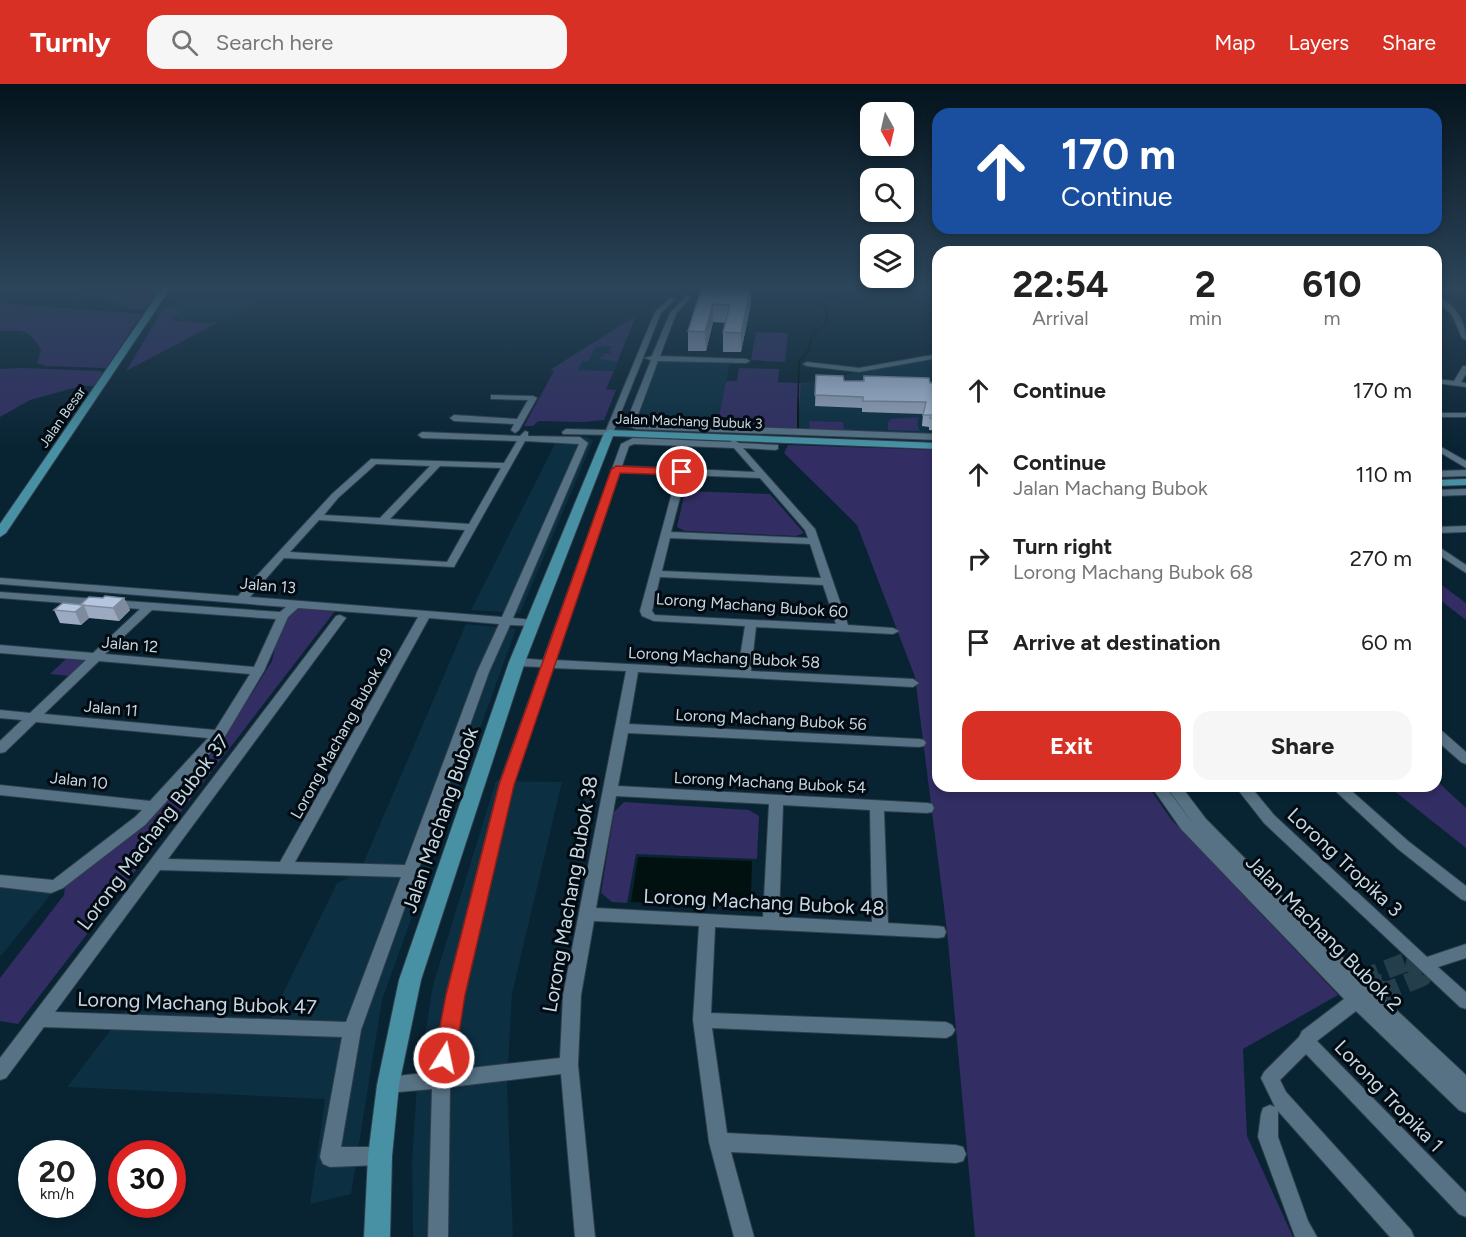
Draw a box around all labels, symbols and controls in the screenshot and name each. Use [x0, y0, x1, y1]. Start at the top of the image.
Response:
search box [147, 15, 567, 69]
text: Turnly [30, 25, 111, 59]
icon: search [168, 26, 201, 59]
text: Search here [216, 29, 333, 56]
text: Map [1215, 30, 1255, 55]
text: Layers [1288, 30, 1349, 55]
text: Share [1382, 30, 1436, 55]
north arrow [860, 102, 914, 156]
map controls [860, 102, 914, 288]
text: 170 m [1061, 129, 1176, 180]
icon: ahead [962, 132, 1040, 210]
button: search [860, 168, 914, 222]
text: Continue [1061, 180, 1173, 213]
button: layers [860, 234, 914, 288]
text: 22:54 [1012, 263, 1109, 306]
text: 2 [1195, 263, 1216, 306]
text: 610 [1302, 263, 1362, 306]
text: Arrival [1032, 306, 1089, 330]
text: min [1189, 306, 1222, 330]
text: m [1323, 306, 1340, 330]
icon: ahead [962, 374, 995, 407]
text: Continue [1013, 377, 1106, 404]
text: 170 m [1353, 377, 1412, 404]
street label: Jalan Besar [35, 383, 90, 451]
street label: Jalan Machang Bubuk 3 [615, 410, 763, 433]
pin [656, 446, 707, 497]
text: Continue [1013, 449, 1106, 476]
icon: arrive [665, 455, 698, 488]
icon: ahead [962, 458, 995, 491]
text: 110 m [1356, 461, 1412, 488]
text: Jalan Machang Bubok [1013, 476, 1208, 500]
text: Turn right [1013, 533, 1112, 560]
icon: right [962, 542, 995, 575]
text: 270 m [1350, 545, 1412, 572]
text: Lorong Machang Bubok 68 [1013, 560, 1253, 584]
street label: Jalan 13 [239, 574, 297, 597]
street label: Lorong Machang Bubok 60 [655, 589, 849, 622]
icon: arrive [962, 626, 995, 659]
text: Arrive at destination [1013, 629, 1221, 656]
text: 60 m [1361, 629, 1412, 656]
street label: Jalan 12 [101, 633, 159, 656]
street label: Lorong Machang Bubok 58 [627, 643, 821, 672]
street label: Lorong Machang Bubok 49 [287, 645, 396, 822]
street label: Jalan 11 [83, 697, 139, 720]
street label: Lorong Machang Bubok 56 [675, 705, 867, 734]
button: Exit [962, 711, 1181, 780]
button: Share [1193, 711, 1412, 780]
street label: Jalan Machang Bubok [397, 724, 483, 916]
street label: Lorong Machang Bubok 37 [72, 729, 234, 934]
street label: Jalan 10 [49, 768, 109, 793]
street label: Lorong Machang Bubok 54 [673, 768, 867, 797]
street label: Lorong Machang Bubok 38 [537, 774, 603, 1014]
street label: Lorong Tropika 3 [1282, 803, 1408, 921]
street label: Jalan Machang Bubok 2 [1241, 850, 1407, 1016]
street label: Lorong Machang Bubok 48 [643, 884, 885, 920]
street label: Lorong Machang Bubok 47 [77, 987, 318, 1019]
position arrow [412, 1026, 476, 1090]
street label: Lorong Tropika 1 [1330, 1035, 1448, 1157]
speed limit sign: 30 [108, 1140, 186, 1218]
text: 20 [39, 1153, 75, 1190]
text: km/h [40, 1185, 74, 1203]

